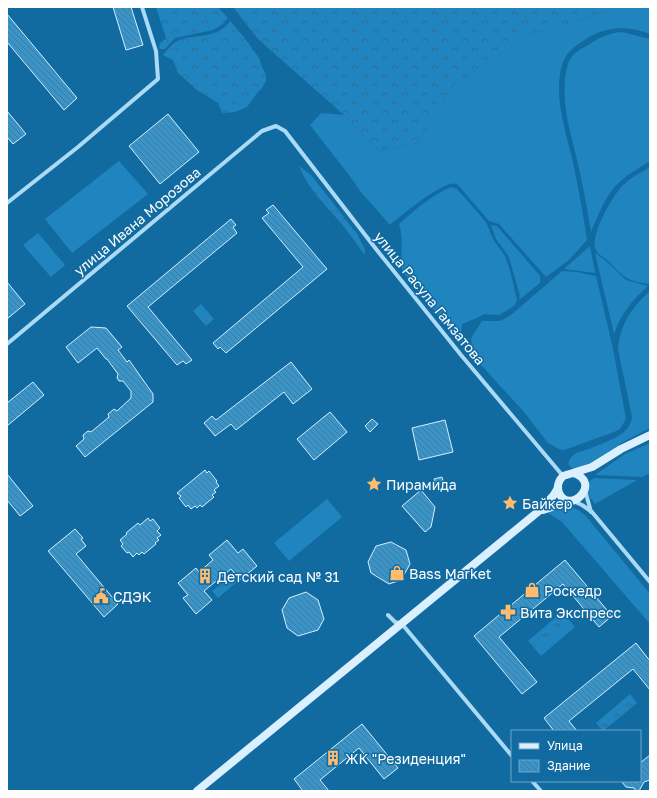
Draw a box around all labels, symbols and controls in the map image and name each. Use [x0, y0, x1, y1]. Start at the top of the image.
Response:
street label: улица Ивана Морозова [70, 163, 204, 279]
street label: улица Расула Гамзатова [371, 228, 489, 368]
place icon: Пирамида [365, 475, 383, 493]
place label: Пирамида [386, 476, 457, 493]
place icon: Байкер [501, 494, 519, 512]
place label: Байкер [522, 495, 572, 512]
shop icon: Bass Market [388, 564, 406, 582]
place label: Bass Market [409, 565, 491, 582]
building icon: Детский сад № 31 [196, 567, 214, 585]
place label: Детский сад № 31 [217, 568, 340, 585]
shop icon: Роскедр [523, 581, 541, 599]
place label: Роскедр [544, 582, 602, 599]
public building icon: СДЭК [92, 587, 110, 605]
place label: СДЭК [113, 588, 152, 605]
pharmacy icon: Вита Экспресс [499, 603, 517, 621]
place label: Вита Экспресс [520, 604, 622, 621]
legend [511, 730, 641, 782]
text: Улица [547, 738, 583, 753]
building icon: ЖК "Резиденция" [324, 749, 342, 767]
place label: ЖК "Резиденция" [345, 750, 466, 767]
text: Здание [547, 758, 590, 773]

